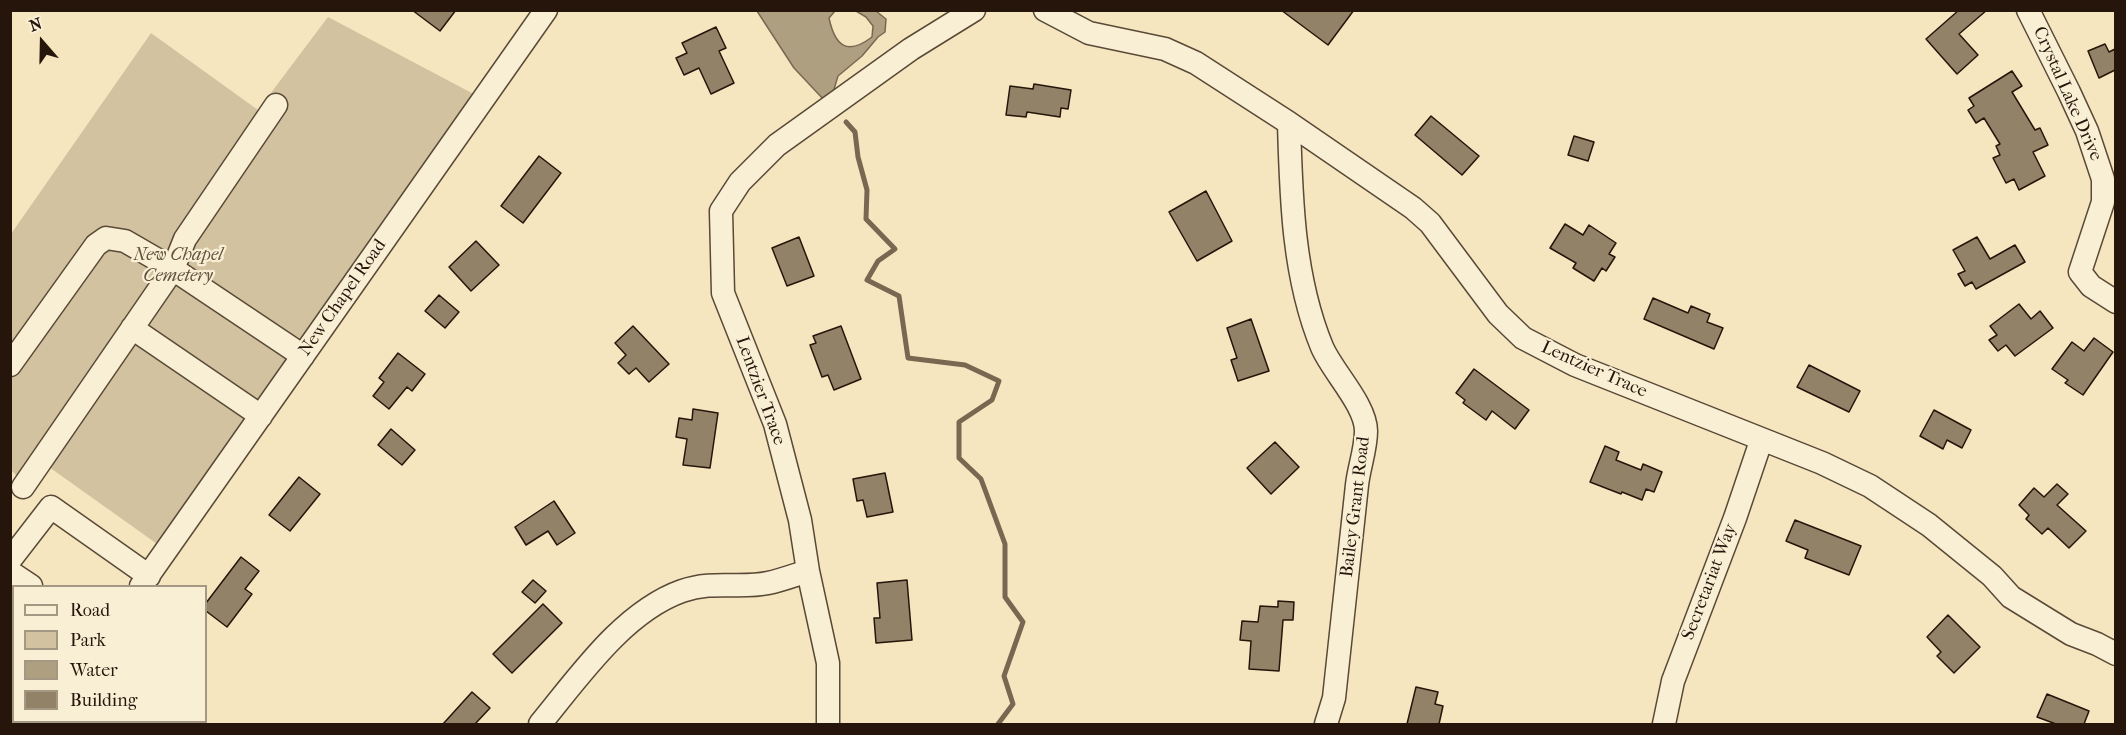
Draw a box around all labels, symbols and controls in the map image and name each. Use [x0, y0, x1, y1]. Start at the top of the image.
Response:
north arrow [12, 12, 72, 72]
text: N [27, 14, 45, 36]
street label: Crystal Lake Drive [2028, 24, 2106, 164]
street label: New Chapel Road [295, 236, 391, 360]
park label: New Chapel Cemetery [133, 245, 223, 288]
street label: Lentzier Trace [730, 334, 790, 448]
street label: Lentzier Trace [1538, 337, 1650, 403]
street label: Bailey Grant Road [1337, 435, 1375, 579]
street label: Secretariat Way [1678, 521, 1742, 643]
legend [12, 585, 207, 723]
text: Road [70, 600, 110, 621]
text: Park [70, 630, 106, 651]
text: Water [70, 660, 118, 681]
text: Building [70, 690, 137, 711]

